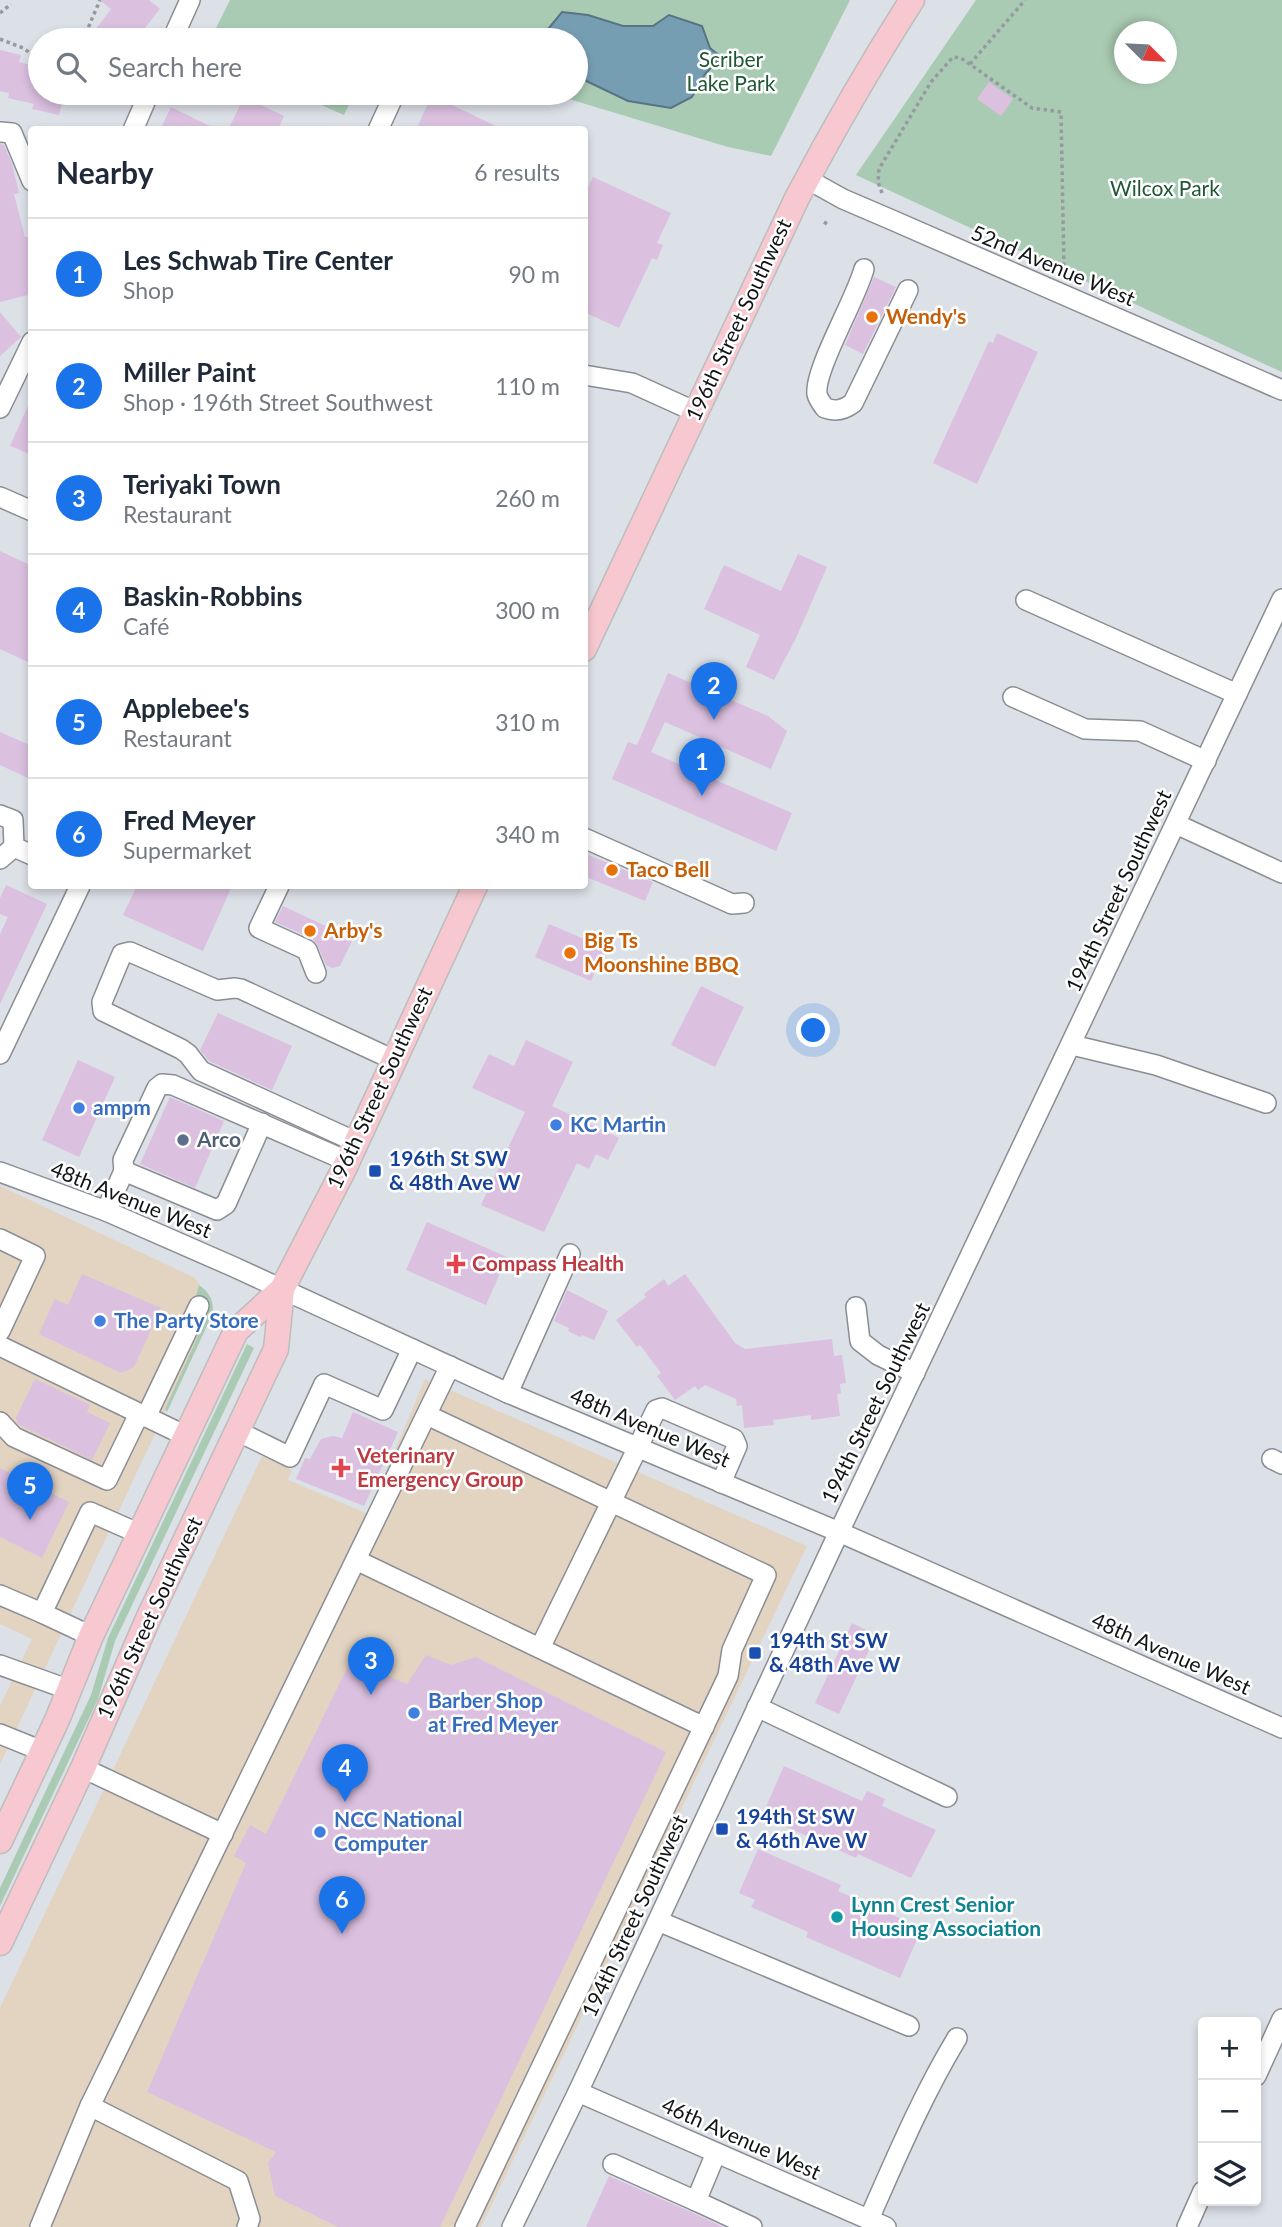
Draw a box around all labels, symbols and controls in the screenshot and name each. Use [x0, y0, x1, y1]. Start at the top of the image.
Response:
north arrow [1114, 21, 1177, 84]
search box [28, 28, 588, 105]
park label: Scriber Lake Park [687, 46, 776, 95]
icon: search [52, 48, 90, 86]
text: Search here [108, 51, 242, 83]
text: Nearby [56, 154, 154, 190]
text: 6 results [474, 158, 560, 186]
park label: Wilcox Park [1110, 175, 1220, 200]
street label: 196th Street Southwest [680, 214, 796, 424]
street label: 52nd Avenue West [968, 219, 1140, 311]
text: Les Schwab Tire Center [123, 244, 393, 276]
text: 1 [72, 260, 86, 288]
text: 90 m [509, 260, 560, 288]
text: Shop [123, 276, 174, 304]
place label: Wendy's [886, 303, 966, 328]
marker: Wendy's [864, 309, 880, 325]
text: Miller Paint [123, 356, 256, 388]
text: 2 [72, 372, 86, 400]
text: 110 m [495, 372, 560, 400]
text: Shop · 196th Street Southwest [123, 388, 433, 416]
text: Teriyaki Town [123, 468, 281, 500]
text: 3 [72, 484, 86, 512]
text: 260 m [495, 484, 560, 512]
text: Restaurant [123, 500, 232, 528]
text: Baskin-Robbins [123, 580, 302, 612]
text: 4 [72, 596, 86, 624]
text: 300 m [495, 596, 560, 624]
text: Café [123, 612, 169, 640]
pin: 2 [691, 662, 737, 720]
text: Applebee's [123, 692, 250, 724]
text: 5 [72, 708, 86, 736]
text: 310 m [495, 708, 560, 736]
text: Restaurant [123, 724, 232, 752]
pin: 1 [679, 738, 725, 796]
street label: 194th Street Southwest [1060, 785, 1176, 995]
text: Fred Meyer [123, 804, 256, 836]
text: 6 [72, 820, 86, 848]
text: 340 m [495, 820, 560, 848]
text: Supermarket [123, 836, 252, 864]
place label: Taco Bell [626, 856, 709, 881]
marker: Taco Bell [604, 862, 620, 878]
place label: Arby's [323, 917, 383, 942]
marker: Arby's [302, 923, 318, 939]
place label: Big Ts Moonshine BBQ [584, 927, 739, 976]
marker: Big Ts Moonshine BBQ [562, 945, 578, 961]
street label: 196th Street Southwest [321, 982, 437, 1192]
your location [796, 1013, 830, 1047]
place label: ampm [93, 1094, 151, 1119]
marker: ampm [71, 1100, 87, 1116]
place label: KC Martin [570, 1111, 666, 1136]
marker: KC Martin [548, 1117, 564, 1133]
place label: Arco [196, 1126, 241, 1151]
marker: Arco [175, 1132, 191, 1148]
place label: 196th St SW & 48th Ave W [389, 1145, 520, 1194]
street label: 48th Avenue West [48, 1155, 216, 1242]
marker: 196th St SW & 48th Ave W [367, 1163, 383, 1179]
place label: Compass Health [472, 1250, 624, 1275]
marker: Compass Health [446, 1254, 466, 1274]
street label: 194th Street Southwest [815, 1298, 934, 1507]
place label: The Party Store [114, 1307, 259, 1332]
marker: The Party Store [92, 1313, 108, 1329]
street label: 48th Avenue West [567, 1382, 735, 1472]
place label: Veterinary Emergency Group [356, 1442, 524, 1491]
marker: Veterinary Emergency Group [331, 1458, 351, 1478]
pin: 5 [7, 1462, 53, 1520]
street label: 196th Street Southwest [91, 1512, 207, 1722]
street label: 48th Avenue West [1088, 1606, 1255, 1699]
place label: 194th St SW & 48th Ave W [769, 1627, 900, 1676]
pin: 3 [348, 1637, 394, 1695]
marker: 194th St SW & 48th Ave W [747, 1645, 763, 1661]
place label: Barber Shop at Fred Meyer [428, 1687, 559, 1736]
marker: Barber Shop at Fred Meyer [406, 1705, 422, 1721]
pin: 4 [322, 1744, 368, 1802]
place label: 194th St SW & 46th Ave W [736, 1803, 867, 1852]
place label: NCC National Computer [334, 1806, 462, 1855]
street label: 194th Street Southwest [576, 1810, 692, 2020]
marker: 194th St SW & 46th Ave W [714, 1821, 730, 1837]
marker: NCC National Computer [312, 1824, 328, 1840]
pin: 6 [319, 1876, 365, 1934]
place label: Lynn Crest Senior Housing Association [851, 1891, 1041, 1940]
marker: Lynn Crest Senior Housing Association [829, 1909, 845, 1925]
map controls [1198, 2017, 1261, 2206]
button: + [1198, 2017, 1261, 2080]
button: − [1198, 2080, 1261, 2143]
street label: 46th Avenue West [658, 2091, 825, 2184]
button: layers [1198, 2143, 1261, 2206]

